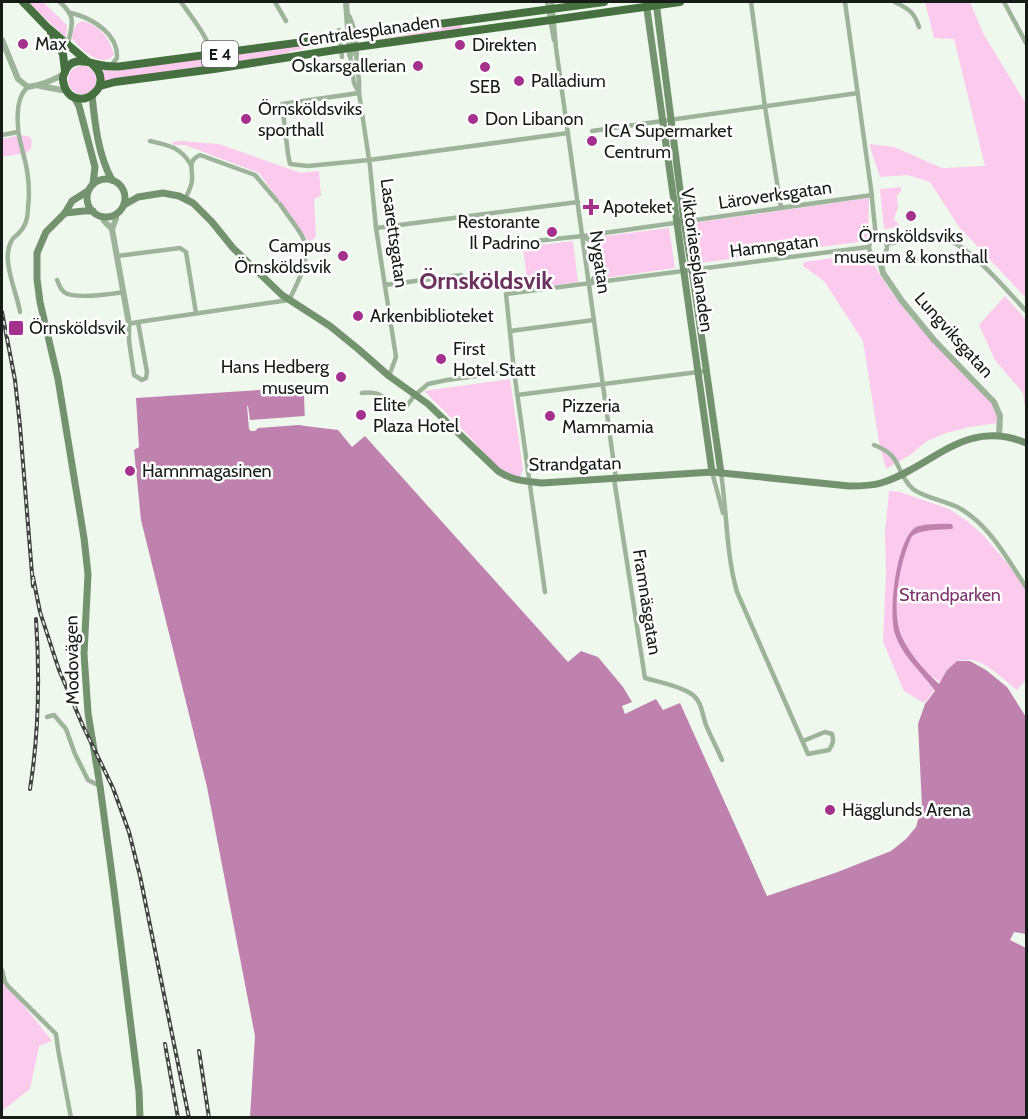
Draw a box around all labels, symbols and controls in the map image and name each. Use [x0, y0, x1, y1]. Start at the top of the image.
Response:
street label: Centralesplanaden [297, 10, 441, 52]
place label: Max [35, 33, 67, 55]
place label: Direkten [472, 34, 537, 56]
marker: Max [16, 37, 30, 51]
marker: Direkten [453, 38, 467, 52]
road number: E 4 [202, 41, 238, 67]
place label: Oskarsgallerian [292, 55, 406, 77]
marker: Oskarsgallerian [411, 59, 425, 73]
marker: SEB [478, 60, 492, 74]
place label: Palladium [531, 70, 606, 92]
marker: Palladium [512, 74, 526, 88]
place label: SEB [469, 76, 501, 98]
place label: Örnsköldsviks sporthall [258, 98, 362, 141]
place label: Don Libanon [485, 108, 583, 130]
marker: Örnsköldsviks sporthall [239, 112, 253, 126]
marker: Don Libanon [466, 112, 480, 126]
place label: ICA Supermarket Centrum [604, 120, 733, 163]
marker: ICA Supermarket Centrum [585, 134, 599, 148]
street label: Läroverksgatan [717, 176, 833, 214]
street label: Lasarettsgatan [375, 177, 413, 289]
street label: Viktoriaesplanaden [676, 187, 718, 333]
place label: Apoteket [603, 196, 672, 218]
marker: Apoteket [584, 200, 598, 214]
marker: Örnsköldsviks museum & konsthall [904, 209, 918, 223]
place label: Restorante Il Padrino [458, 211, 540, 254]
marker: Restorante Il Padrino [545, 225, 559, 239]
place label: Örnsköldsviks museum & konsthall [834, 225, 989, 268]
street label: Nygatan [585, 229, 615, 295]
street label: Hamngatan [728, 230, 820, 262]
place label: Campus Örnsköldsvik [234, 235, 332, 278]
marker: Campus Örnsköldsvik [336, 249, 350, 263]
district label: Örnsköldsvik [419, 266, 553, 295]
street label: Lungviksgatan [910, 288, 998, 382]
place label: Arkenbiblioteket [370, 305, 494, 327]
marker: Arkenbiblioteket [351, 309, 365, 323]
place label: Örnsköldsvik [29, 317, 127, 339]
marker: Örnsköldsvik [7, 319, 25, 337]
place label: First Hotel Statt [453, 338, 536, 381]
marker: First Hotel Statt [434, 352, 448, 366]
place label: Hans Hedberg museum [221, 356, 330, 399]
marker: Hans Hedberg museum [334, 370, 348, 384]
place label: Elite Plaza Hotel [373, 394, 460, 437]
place label: Pizzeria Mammamia [562, 395, 654, 438]
marker: Elite Plaza Hotel [354, 408, 368, 422]
marker: Pizzeria Mammamia [543, 409, 557, 423]
street label: Strandgatan [528, 452, 622, 476]
place label: Hamnmagasinen [142, 460, 272, 482]
marker: Hamnmagasinen [123, 464, 137, 478]
street label: Framnäsgatan [628, 547, 666, 657]
park label: Strandparken [899, 584, 1001, 606]
street label: Modovägen [60, 615, 84, 705]
place label: Hägglunds Arena [842, 799, 971, 821]
marker: Hägglunds Arena [823, 803, 837, 817]

